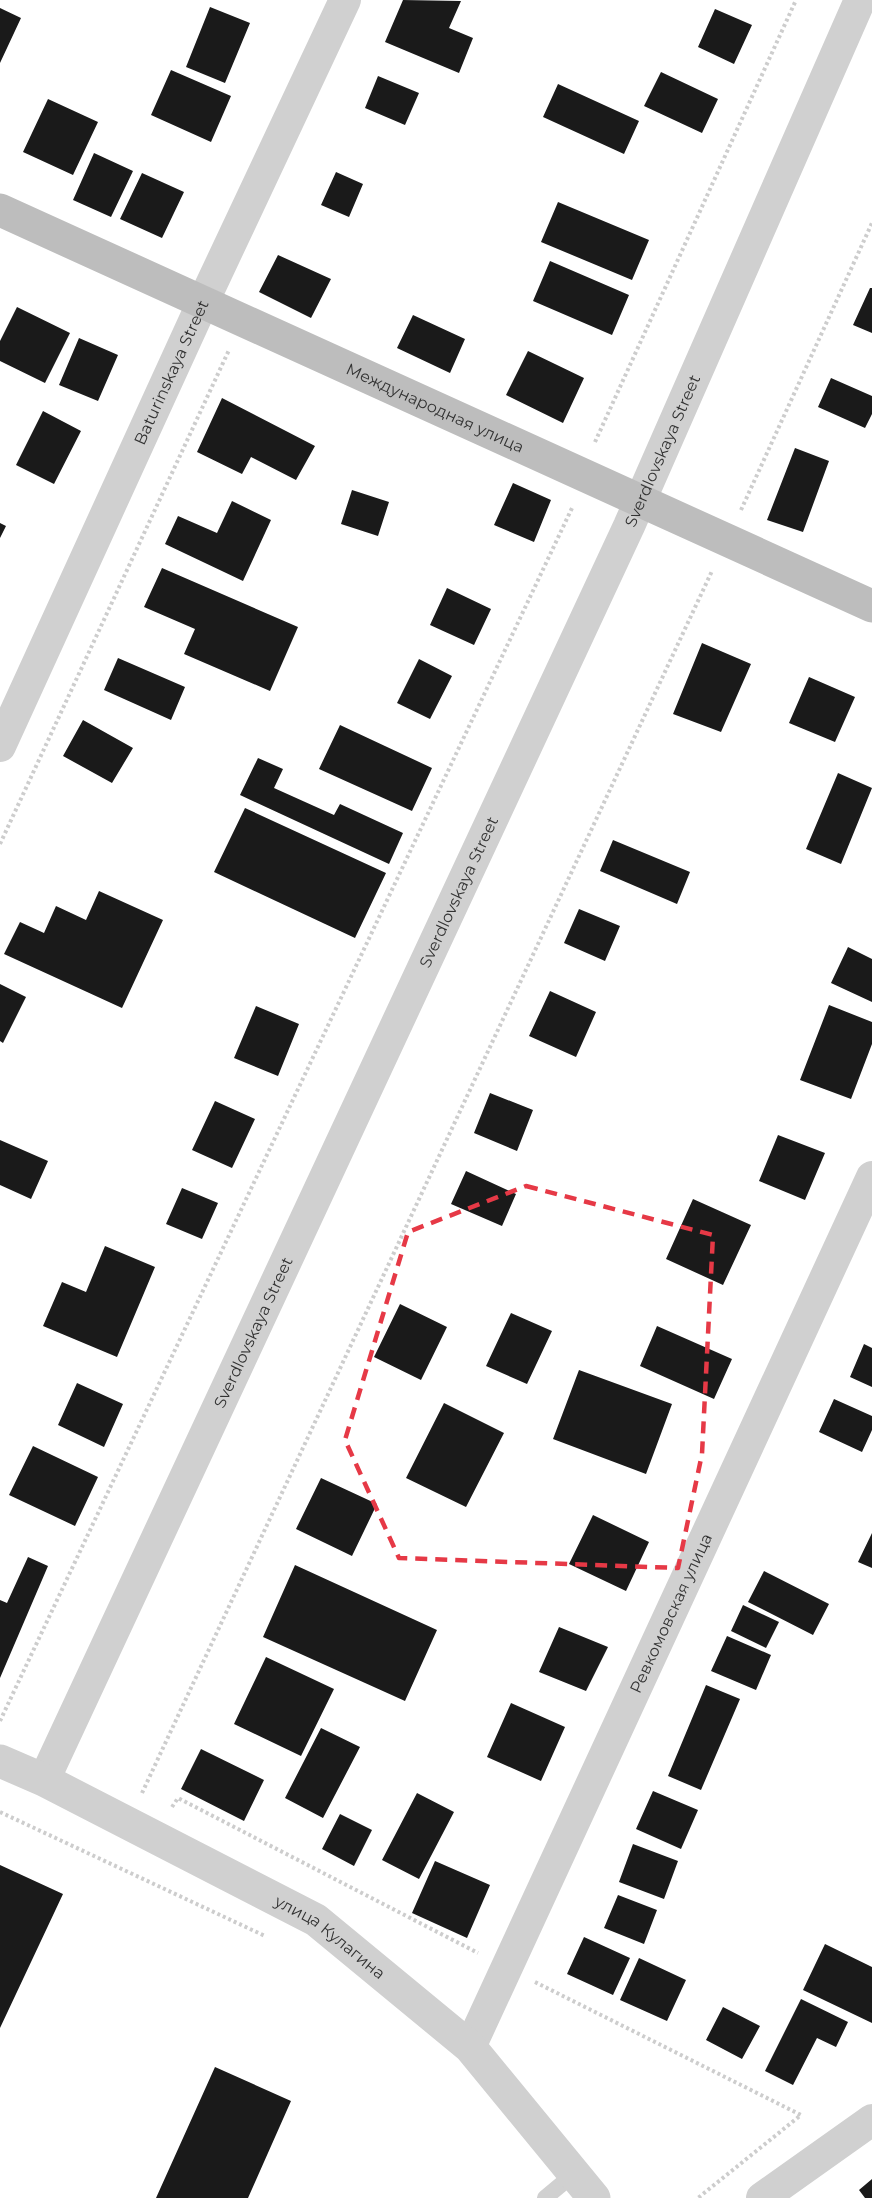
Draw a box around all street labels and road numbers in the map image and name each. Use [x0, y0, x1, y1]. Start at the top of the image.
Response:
street label: Baturinskaya Street [130, 297, 213, 448]
street label: Международная улица [343, 359, 527, 457]
street label: Sverdlovskaya Street [621, 371, 704, 530]
street label: Sverdlovskaya Street [415, 813, 502, 971]
street label: Sverdlovskaya Street [210, 1254, 297, 1411]
street label: Ревкомовская улица [626, 1530, 716, 1696]
street label: улица Кулагина [271, 1891, 389, 1983]

